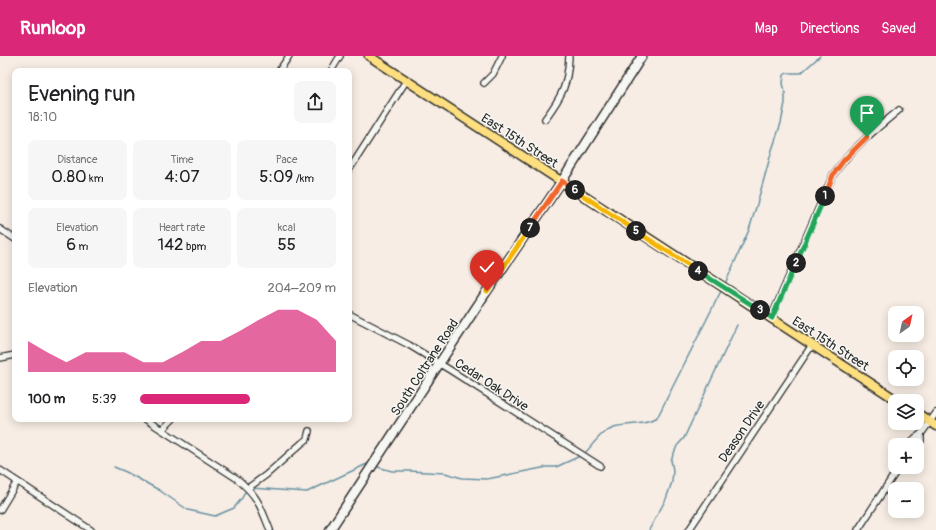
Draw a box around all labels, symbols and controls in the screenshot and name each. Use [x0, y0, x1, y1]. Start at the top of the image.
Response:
text: Runloop [20, 16, 85, 40]
text: Map [755, 20, 778, 37]
text: Directions [800, 20, 859, 37]
text: Saved [881, 20, 916, 37]
text: Evening run [28, 80, 136, 108]
button: share [294, 81, 336, 123]
pin [850, 96, 884, 137]
icon: arrive [856, 102, 878, 124]
text: 18:10 [28, 109, 57, 125]
street label: East 15th Street [478, 110, 561, 172]
text: Distance [57, 153, 97, 166]
text: Time [170, 153, 193, 166]
text: Pace [276, 153, 298, 166]
text: 0.80 [51, 166, 87, 187]
text: 4:07 [164, 166, 200, 187]
text: 5:09 [259, 166, 293, 187]
text: km [87, 172, 103, 185]
text: /km [293, 172, 314, 185]
pin: 6 [565, 180, 585, 200]
text: 6 [572, 183, 578, 196]
pin: 1 [815, 186, 835, 206]
text: 1 [823, 189, 827, 202]
pin: 7 [520, 218, 540, 238]
text: Elevation [56, 221, 98, 234]
text: Heart rate [159, 221, 205, 234]
text: kcal [278, 221, 296, 234]
text: 7 [527, 221, 533, 234]
pin: 5 [626, 221, 646, 241]
text: 5 [633, 224, 639, 237]
text: 6 [66, 234, 76, 255]
text: 142 [158, 234, 184, 255]
text: 55 [277, 234, 296, 255]
text: m [76, 240, 88, 253]
text: bpm [184, 240, 206, 253]
pin [470, 250, 504, 291]
pin: 2 [786, 253, 806, 273]
icon: check [476, 256, 498, 278]
text: 2 [793, 256, 799, 269]
pin: 4 [688, 261, 708, 281]
text: 4 [695, 264, 701, 277]
text: Elevation [28, 280, 78, 296]
text: 204–209 m [267, 280, 336, 296]
pin: 3 [750, 300, 770, 320]
text: 3 [757, 303, 763, 316]
north arrow [888, 306, 924, 342]
map controls [888, 306, 924, 518]
street label: East 15th Street [789, 313, 872, 375]
street label: South Coltrane Road [388, 316, 462, 419]
button: locate [888, 350, 924, 386]
street label: Cedar Oak Drive [452, 355, 532, 415]
text: 100 m [28, 391, 65, 407]
text: 5:39 [92, 391, 116, 407]
button: layers [888, 394, 924, 430]
street label: Deason Drive [715, 397, 769, 466]
button: + [888, 438, 924, 474]
button: − [888, 482, 924, 518]

